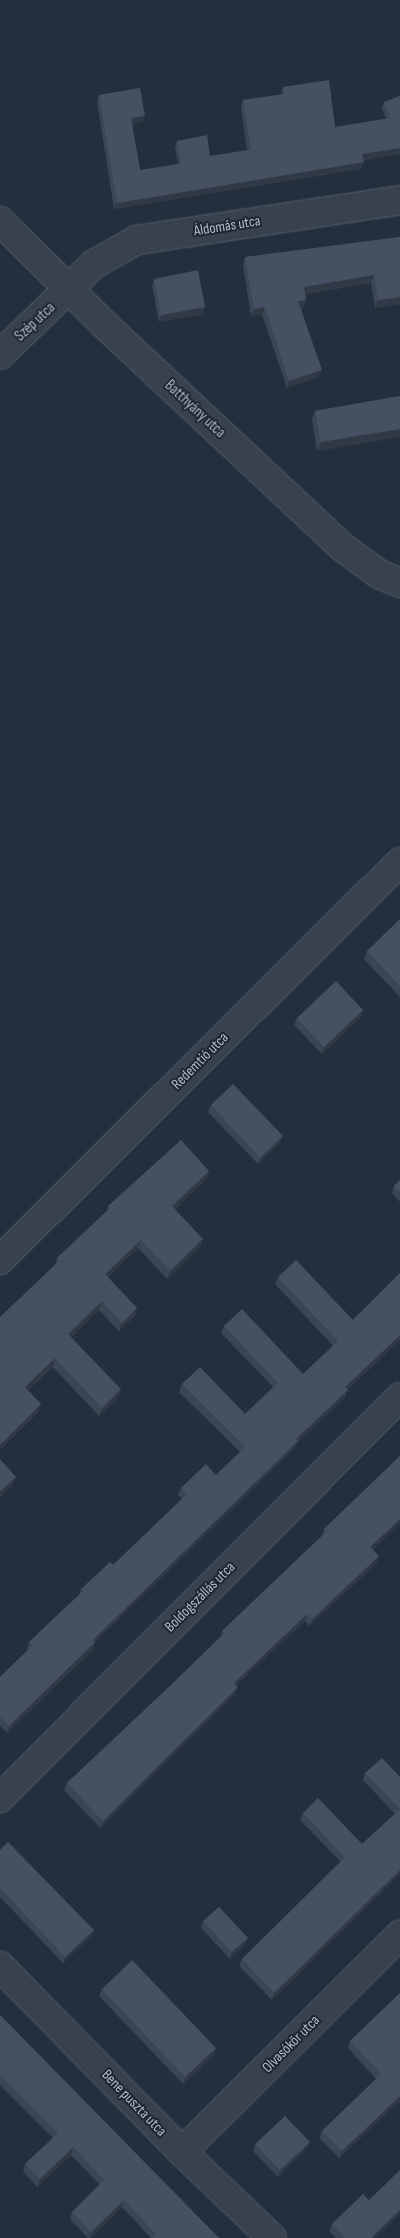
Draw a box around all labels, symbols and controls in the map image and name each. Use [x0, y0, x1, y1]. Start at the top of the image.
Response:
street label: Áldomás utca [192, 212, 262, 240]
street label: Szép utca [11, 299, 59, 345]
street label: Batthyány utca [161, 376, 229, 442]
street label: Redemtió utca [168, 1029, 232, 1093]
street label: Boldogszállás utca [161, 1558, 239, 1636]
street label: Olvasókör utca [259, 2012, 323, 2076]
street label: Bene puszta utca [98, 2066, 170, 2140]

